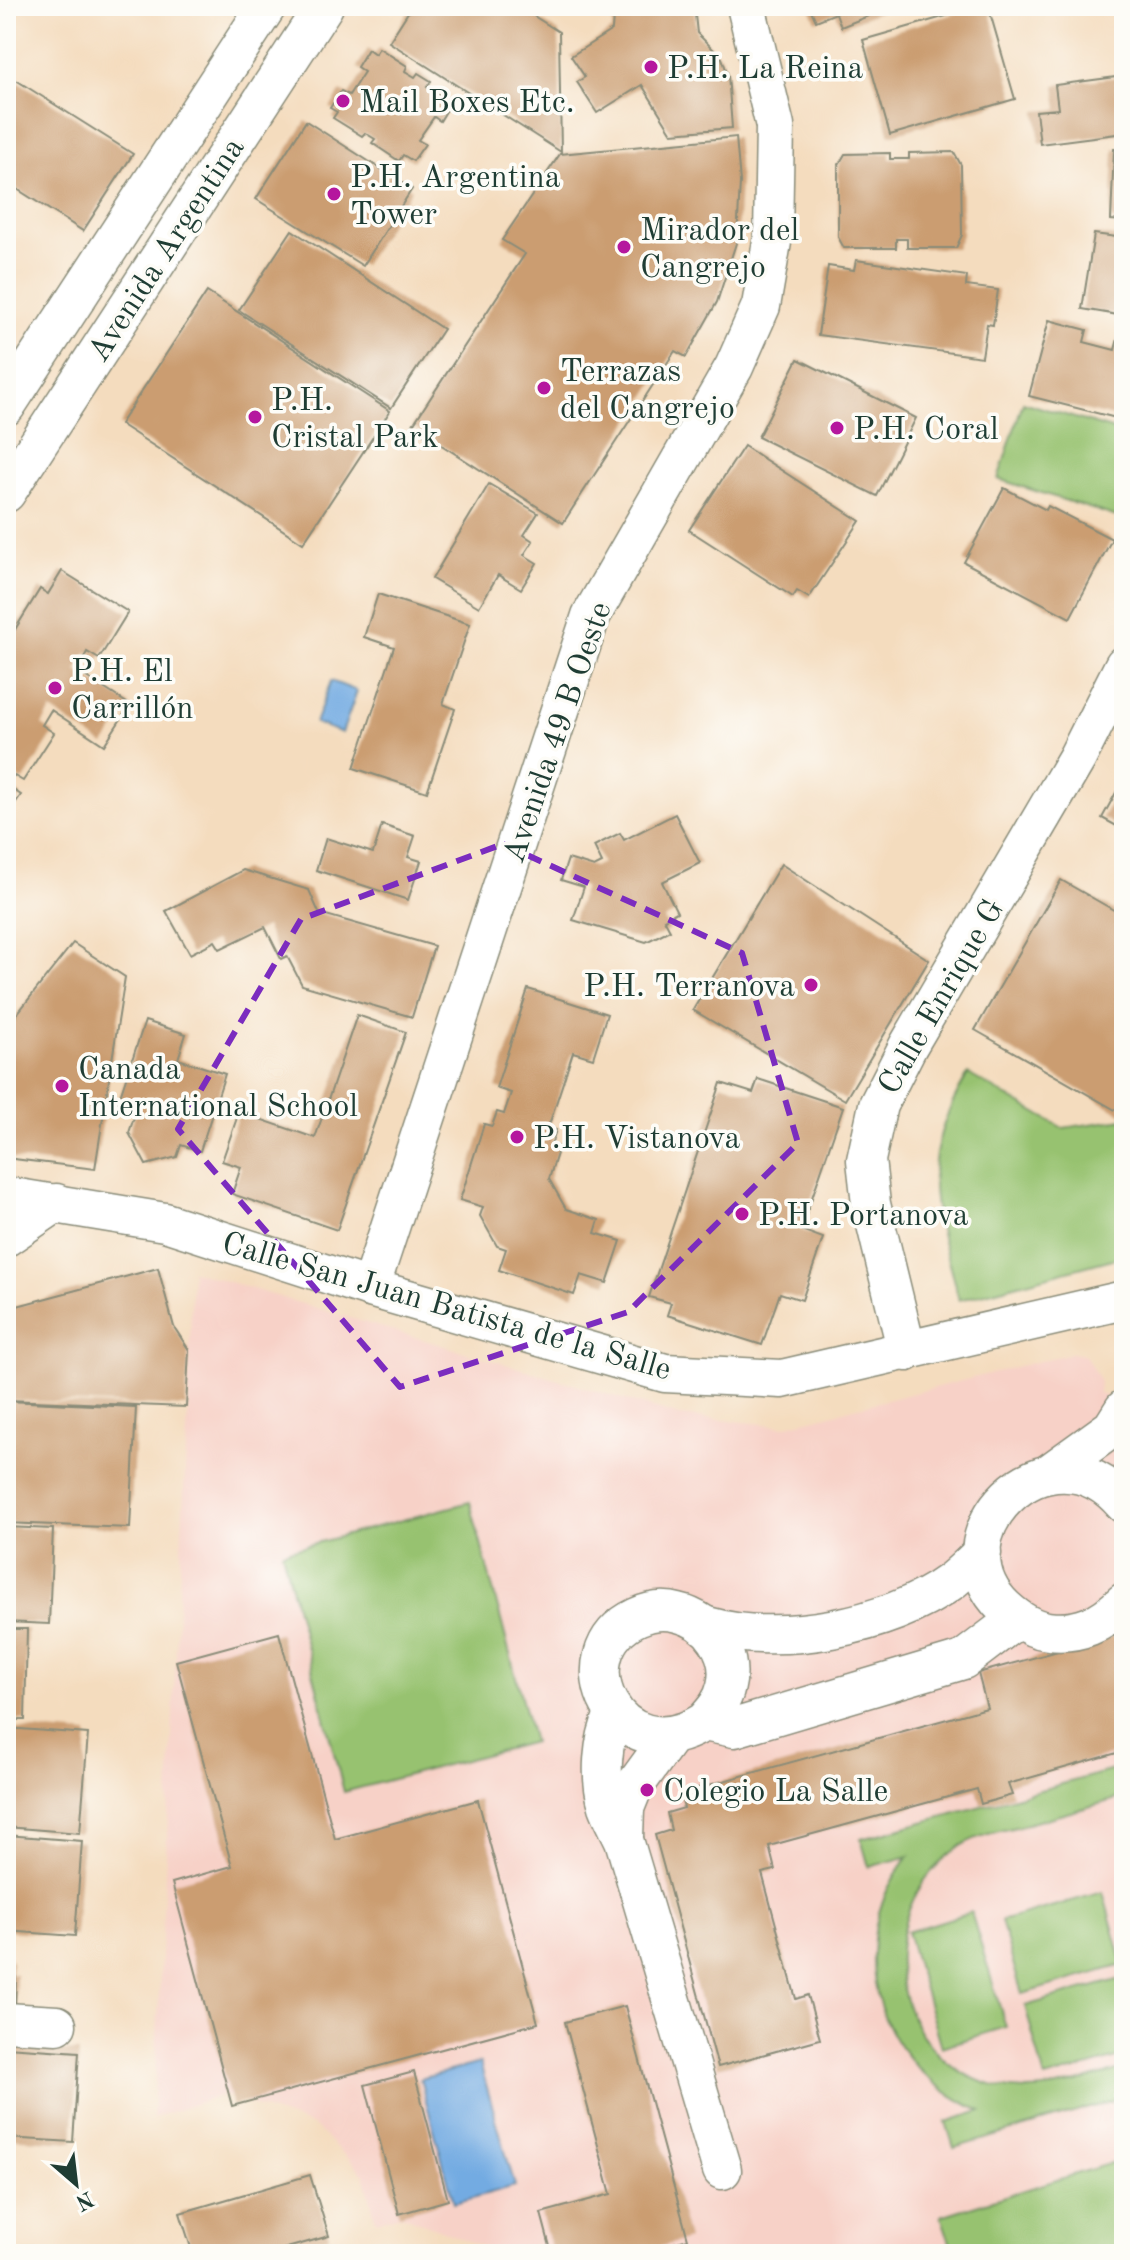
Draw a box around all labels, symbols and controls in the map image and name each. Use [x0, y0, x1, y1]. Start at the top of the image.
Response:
place label: P.H. La Reina [667, 54, 864, 86]
marker: P.H. La Reina [642, 58, 660, 76]
place label: Mail Boxes Etc. [359, 88, 575, 120]
marker: Mail Boxes Etc. [334, 92, 352, 110]
street label: Avenida Argentina [83, 133, 252, 368]
place label: P.H. Argentina Tower [350, 163, 561, 232]
marker: P.H. Argentina Tower [325, 185, 343, 203]
place label: Mirador del Cangrejo [640, 216, 799, 285]
marker: Mirador del Cangrejo [615, 238, 633, 256]
place label: Terrazas del Cangrejo [560, 357, 735, 426]
marker: Terrazas del Cangrejo [535, 379, 553, 397]
place label: P.H. Cristal Park [271, 386, 439, 455]
marker: P.H. Cristal Park [246, 408, 264, 426]
place label: P.H. Coral [853, 415, 999, 447]
marker: P.H. Coral [828, 419, 846, 437]
street label: Avenida 49 B Oeste [499, 598, 619, 868]
place label: P.H. El Carrillón [71, 657, 194, 726]
marker: P.H. El Carrillón [46, 679, 64, 697]
street label: Calle Enrique G [874, 895, 1011, 1100]
place label: P.H. Terranova [583, 972, 795, 1004]
marker: P.H. Terranova [802, 976, 820, 994]
place label: Canada International School [78, 1055, 358, 1124]
marker: Canada International School [53, 1077, 71, 1095]
place label: P.H. Vistanova [533, 1124, 740, 1156]
marker: P.H. Vistanova [508, 1128, 526, 1146]
place label: P.H. Portanova [758, 1201, 969, 1233]
marker: P.H. Portanova [733, 1205, 751, 1223]
street label: Calle San Juan Batista de la Salle [218, 1228, 674, 1387]
place label: Colegio La Salle [663, 1777, 888, 1809]
marker: Colegio La Salle [638, 1781, 656, 1799]
north arrow [36, 2144, 116, 2224]
text: N [72, 2186, 97, 2214]

